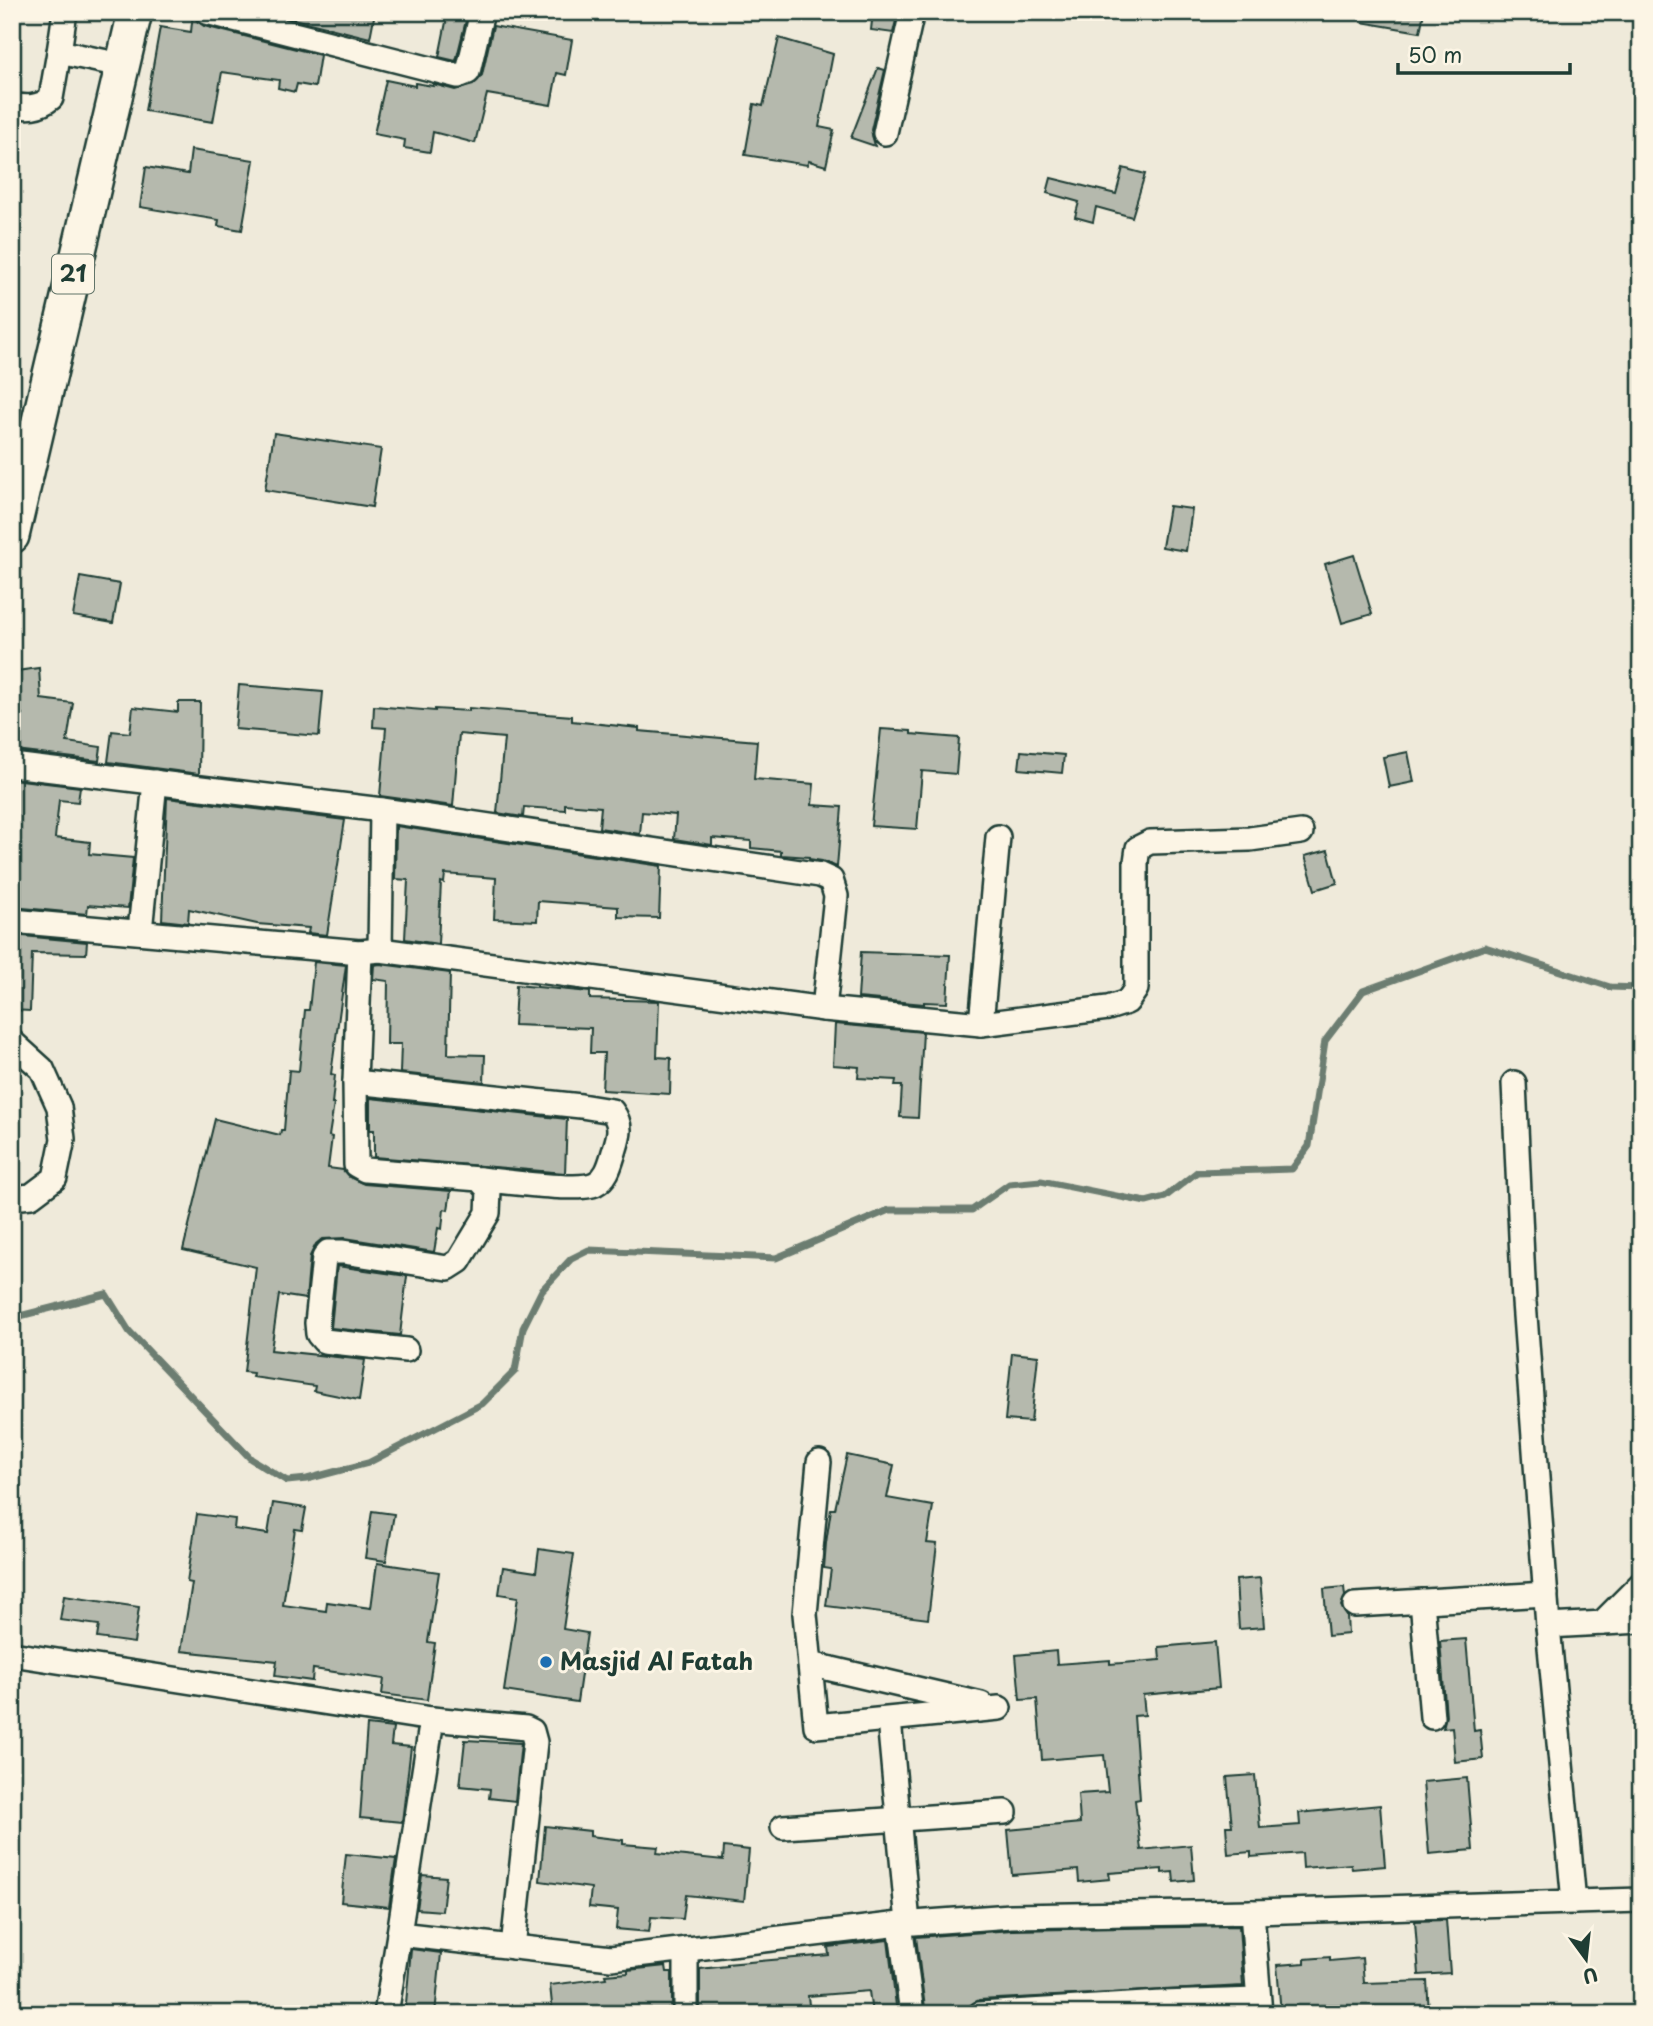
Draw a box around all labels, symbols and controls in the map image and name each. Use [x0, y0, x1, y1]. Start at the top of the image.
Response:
scale bar [1398, 32, 1569, 76]
text: 50 m [1408, 38, 1462, 70]
road number: 21 [52, 255, 94, 294]
place label: Masjid Al Fatah [560, 1642, 753, 1678]
marker: Masjid Al Fatah [538, 1654, 554, 1670]
north arrow [1552, 1924, 1622, 1994]
text: U [1580, 1961, 1601, 1992]

